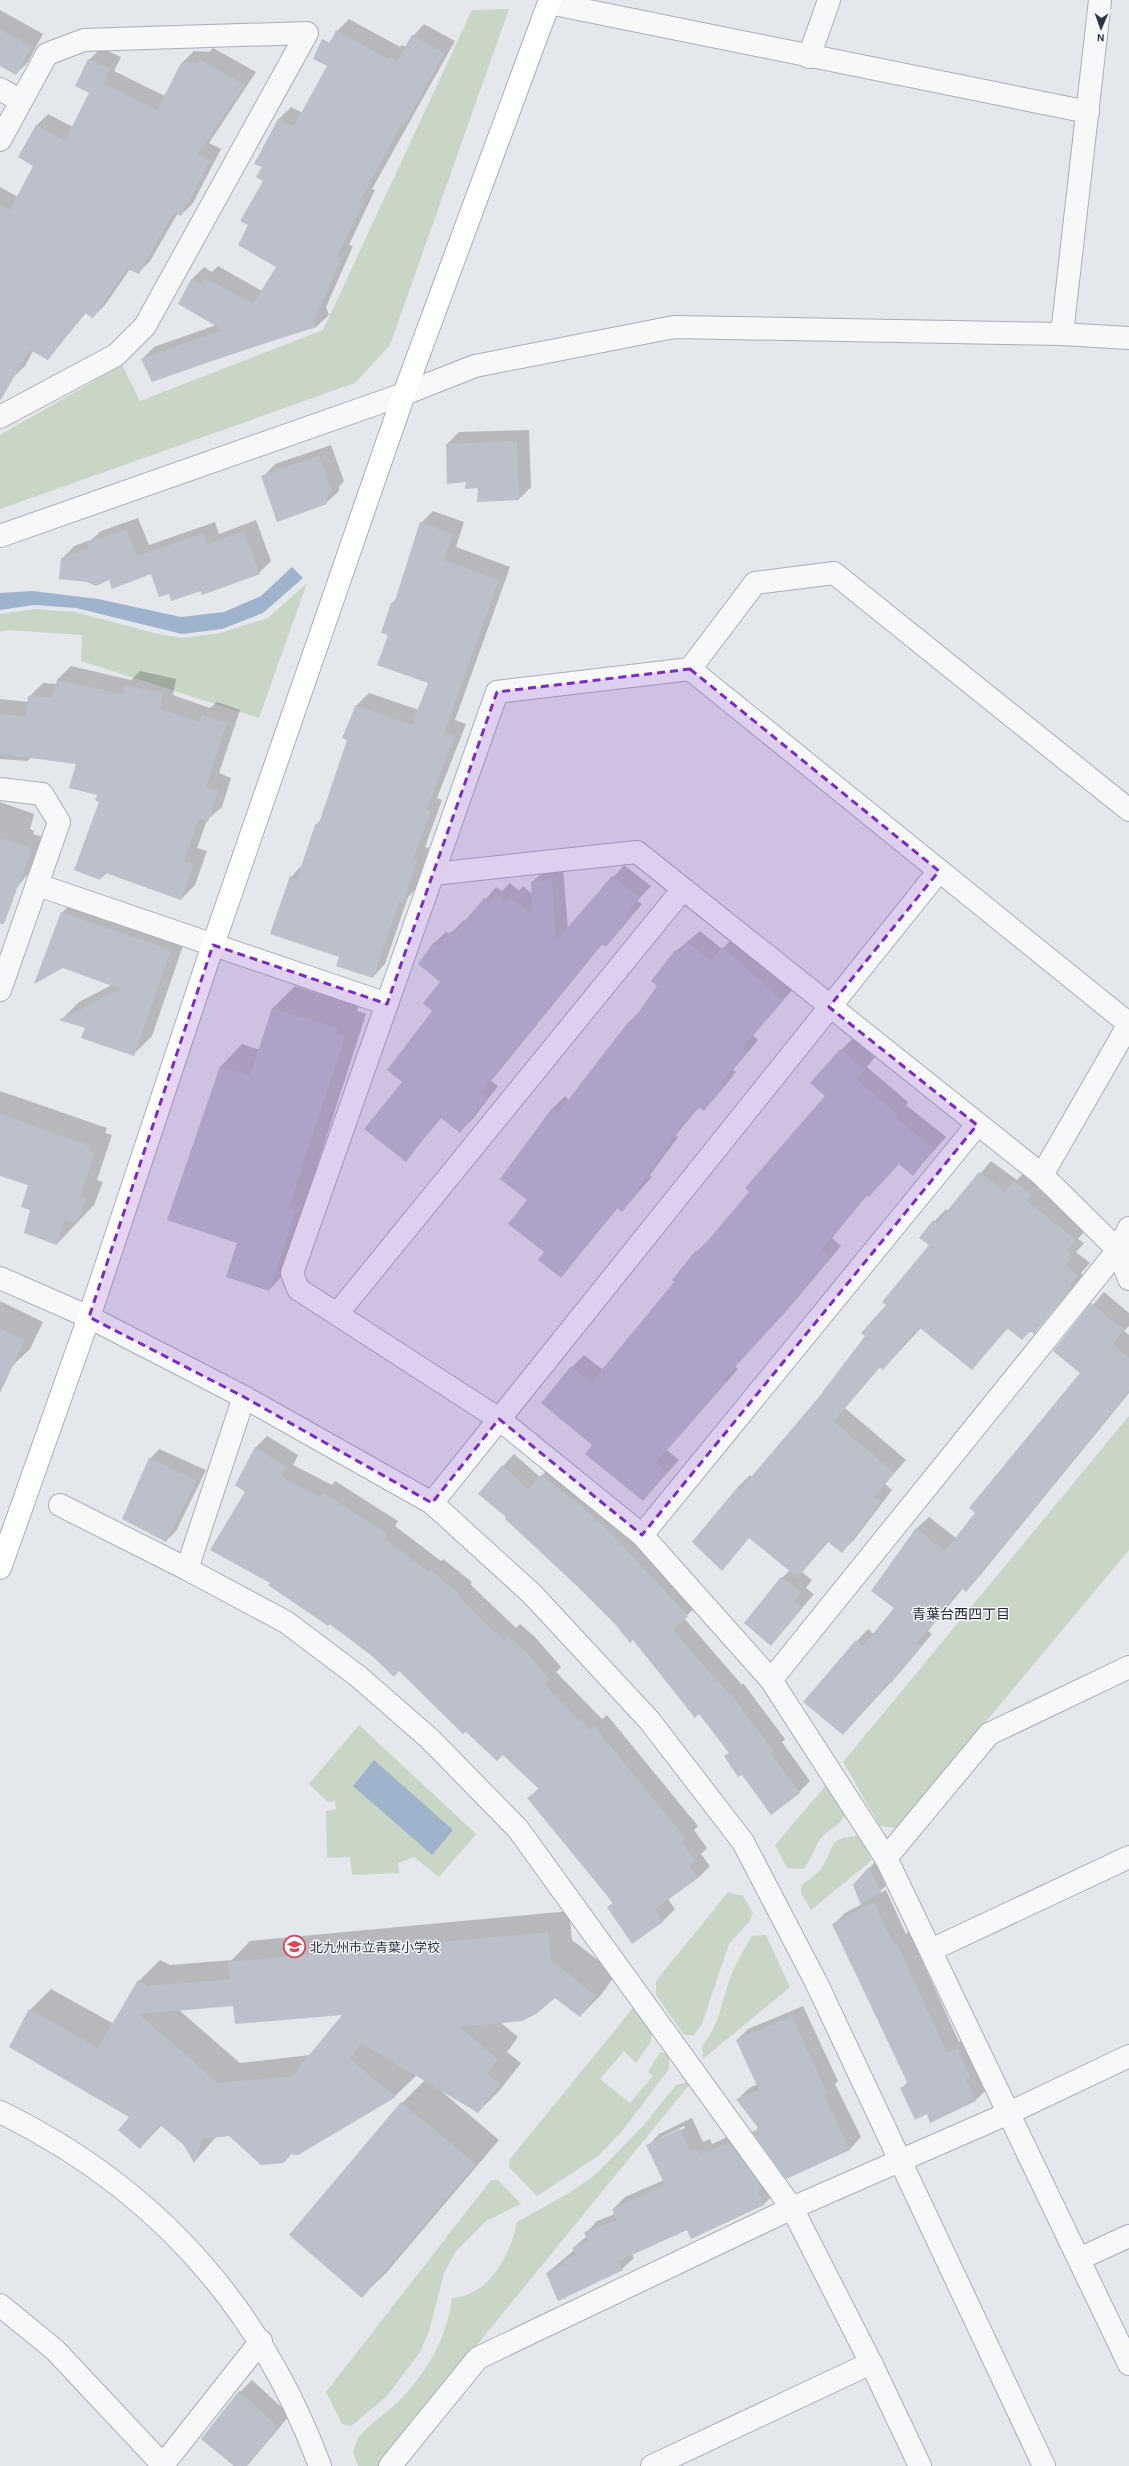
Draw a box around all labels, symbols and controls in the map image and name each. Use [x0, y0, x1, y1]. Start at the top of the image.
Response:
north arrow [1081, 8, 1121, 48]
text: N [1096, 31, 1105, 44]
district label: 青葉台西四丁目 [912, 1606, 1010, 1623]
school or university icon: 北九州市立青葉小学校 [281, 1934, 307, 1960]
place label: 北九州市立青葉小学校 [310, 1940, 440, 1955]

